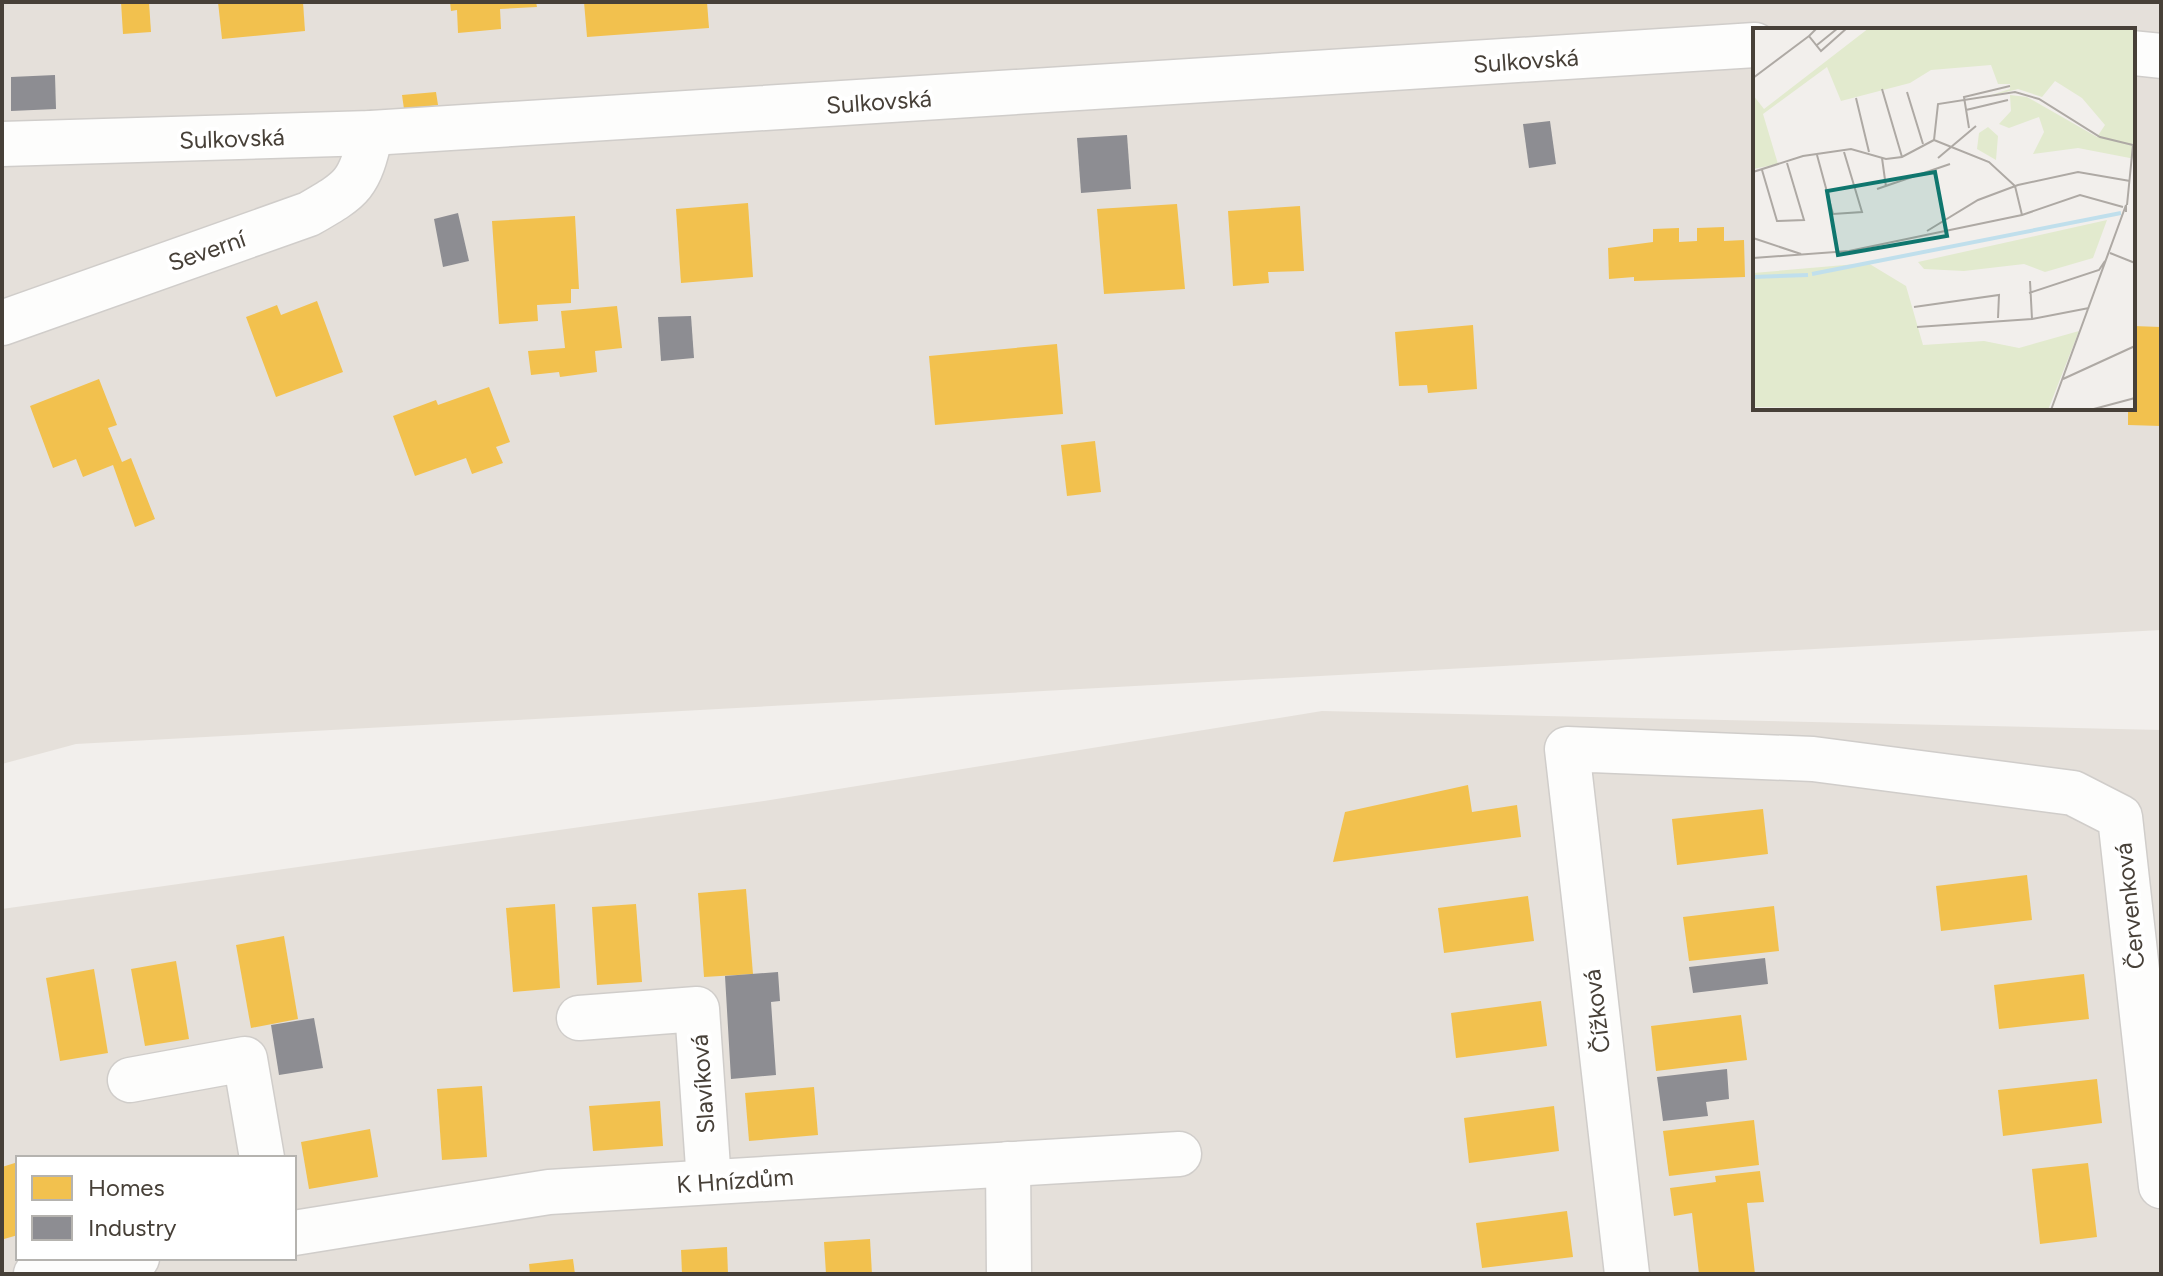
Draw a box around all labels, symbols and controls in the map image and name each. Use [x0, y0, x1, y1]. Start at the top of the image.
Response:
inset map [1753, 28, 2135, 410]
street label: Sulkovská [1472, 42, 1580, 79]
street label: Sulkovská [825, 83, 933, 120]
street label: Sulkovská [179, 122, 285, 155]
street label: Severní [164, 223, 251, 277]
street label: Červenková [2108, 842, 2151, 971]
street label: Čížková [1577, 968, 1616, 1055]
street label: Slavíková [685, 1033, 720, 1135]
legend [16, 1156, 296, 1260]
street label: K Hnízdům [675, 1162, 794, 1199]
text: Homes [88, 1173, 165, 1202]
text: Industry [88, 1213, 177, 1242]

